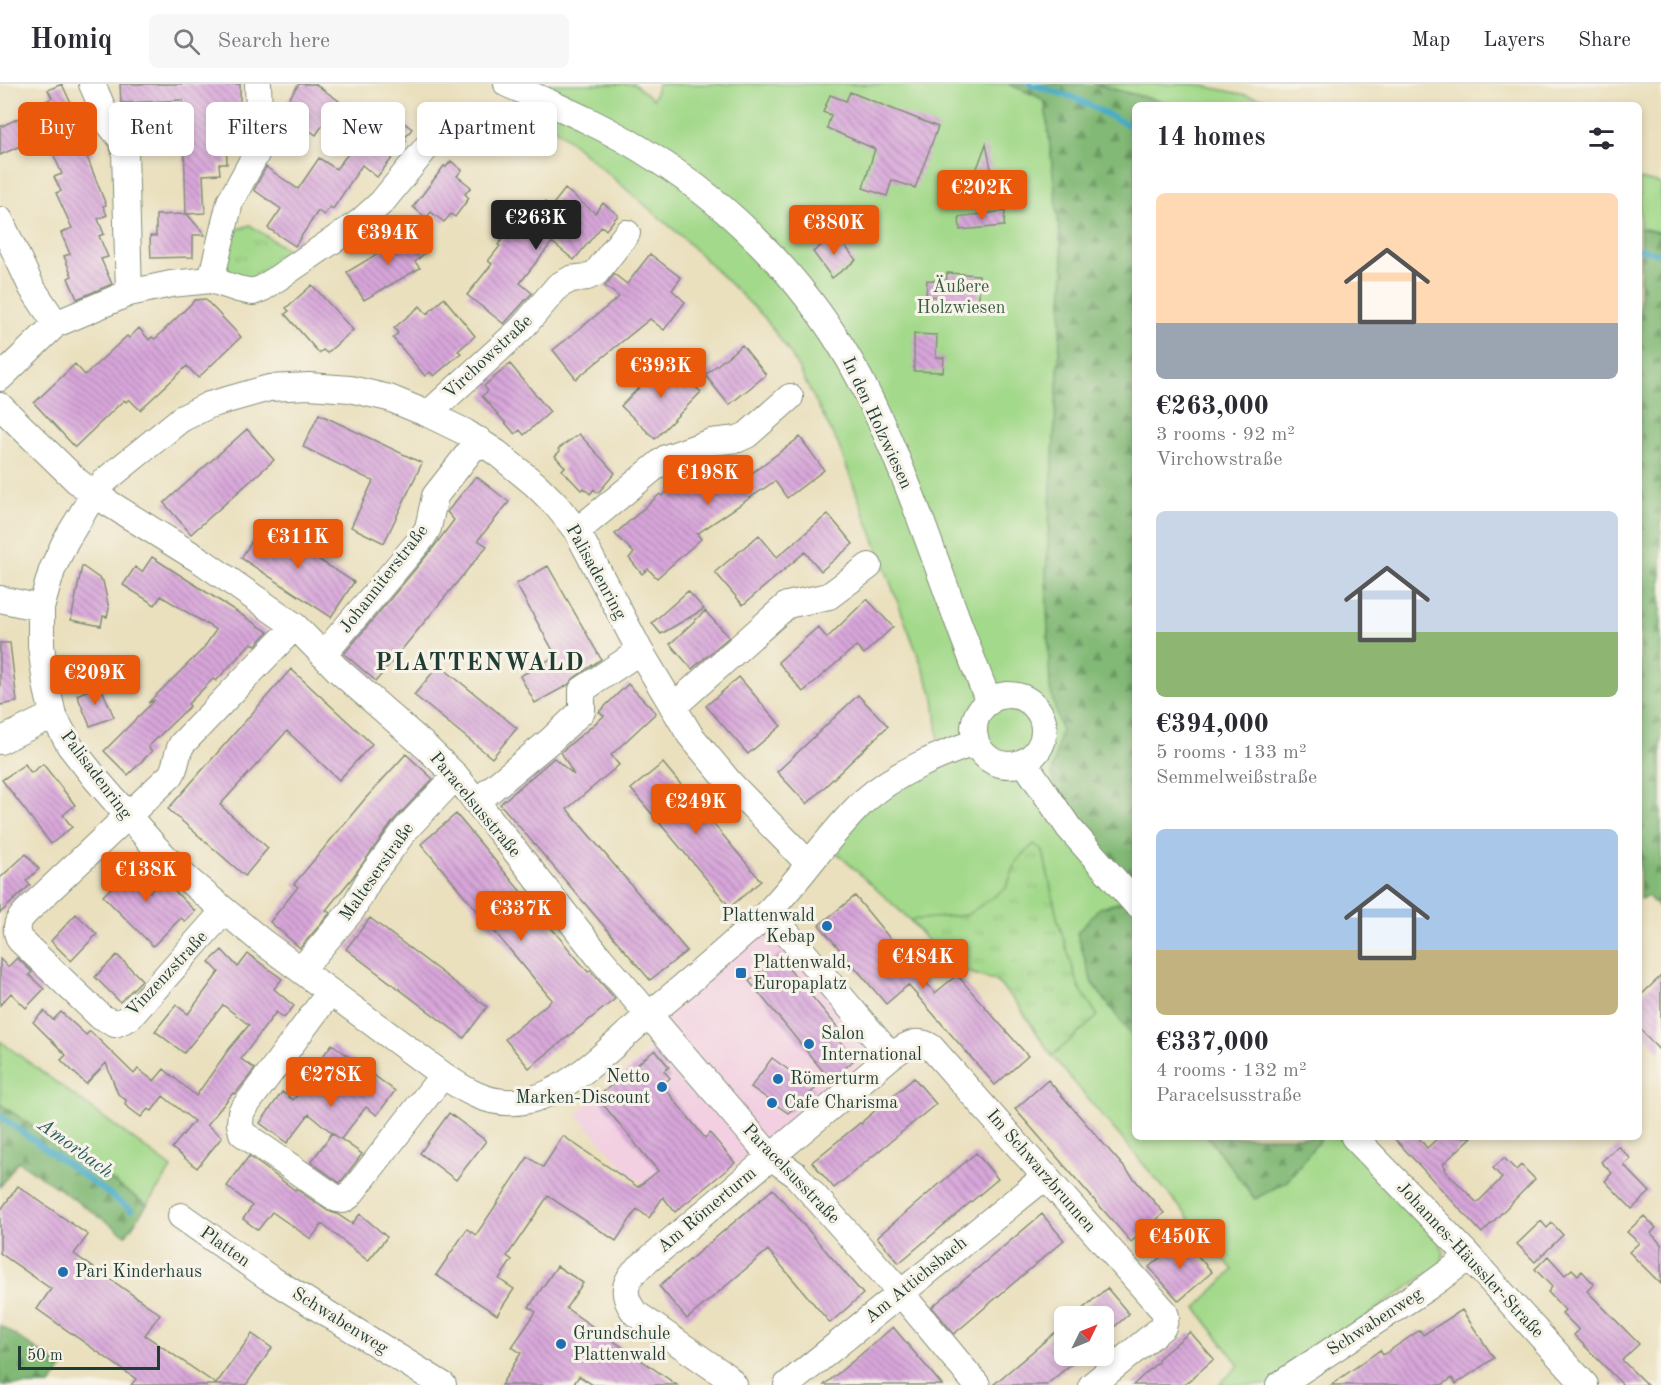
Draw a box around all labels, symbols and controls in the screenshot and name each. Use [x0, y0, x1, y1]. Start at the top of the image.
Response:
search box [149, 14, 569, 68]
icon: search [170, 25, 203, 58]
text: Homiq [30, 27, 113, 55]
text: Search here [218, 30, 330, 52]
text: Map [1411, 30, 1450, 51]
text: Layers [1483, 30, 1545, 51]
text: Share [1578, 30, 1631, 51]
chip: Buy [18, 102, 97, 156]
chip: Rent [109, 102, 194, 156]
chip: Filters [206, 102, 309, 156]
chip: New [321, 102, 405, 156]
chip: Apartment [417, 102, 557, 156]
icon: filters [1585, 122, 1618, 155]
text: 14 homes [1156, 125, 1265, 151]
pin: €202K [940, 170, 1024, 221]
text: €202K [951, 179, 1013, 199]
pin: €263K [494, 200, 578, 251]
pin: €380K [792, 205, 876, 256]
text: €263K [505, 209, 567, 229]
text: €380K [803, 214, 865, 234]
pin: €394K [346, 215, 430, 266]
text: €394K [357, 224, 419, 244]
icon: home [1333, 232, 1441, 340]
park label: Äußere Holzwiesen [917, 275, 1006, 317]
street label: Virchowstraße [440, 312, 536, 402]
pin: €393K [619, 348, 703, 399]
street label: In den Holzwiesen [839, 354, 916, 492]
text: €393K [630, 357, 692, 377]
text: €263,000 [1156, 394, 1269, 420]
text: 3 rooms · 92 m² [1156, 425, 1295, 445]
text: Virchowstraße [1156, 450, 1282, 470]
pin: €198K [666, 455, 750, 506]
text: €198K [677, 464, 739, 484]
pin: €311K [256, 519, 340, 570]
street label: Palisadenring [562, 521, 630, 623]
street label: Johanniterstraße [336, 522, 432, 636]
text: €311K [267, 528, 329, 548]
icon: home [1333, 550, 1441, 658]
district label: PLATTENWALD [375, 652, 585, 676]
pin: €209K [53, 655, 137, 706]
text: €209K [64, 664, 126, 684]
text: €394,000 [1156, 712, 1269, 738]
street label: Palisadenring [57, 727, 135, 823]
text: 5 rooms · 133 m² [1156, 743, 1306, 763]
street label: Paracelsusstraße [426, 749, 524, 861]
text: Semmelweißstraße [1156, 768, 1317, 788]
pin: €249K [654, 784, 738, 835]
text: €249K [665, 793, 727, 813]
street label: Malteserstraße [337, 820, 417, 924]
pin: €138K [104, 852, 188, 903]
text: €138K [115, 861, 177, 881]
icon: home [1333, 868, 1441, 976]
pin: €337K [479, 891, 563, 942]
text: €337K [490, 900, 552, 920]
place label: Plattenwald Kebap [722, 907, 815, 946]
marker: Plattenwald Kebap [820, 919, 834, 933]
street label: Vinzenzstraße [123, 928, 211, 1020]
pin: €484K [881, 939, 965, 990]
text: €484K [892, 948, 954, 968]
place label: Plattenwald, Europaplatz [753, 954, 851, 993]
marker: Plattenwald, Europaplatz [734, 966, 748, 980]
place label: Salon International [821, 1025, 922, 1064]
text: €337,000 [1156, 1030, 1269, 1056]
marker: Salon International [802, 1037, 816, 1051]
pin: €278K [289, 1057, 373, 1108]
text: 4 rooms · 132 m² [1156, 1061, 1306, 1081]
text: €278K [300, 1066, 362, 1086]
place label: Netto Marken-Discount [516, 1068, 650, 1107]
place label: Römerturm [790, 1070, 879, 1088]
marker: Römerturm [771, 1072, 785, 1086]
marker: Netto Marken-Discount [655, 1080, 669, 1094]
text: Paracelsusstraße [1156, 1086, 1302, 1106]
place label: Cafe Charisma [784, 1094, 898, 1112]
marker: Cafe Charisma [765, 1096, 779, 1110]
street label: Im Schwarzbrunnen [983, 1106, 1099, 1236]
water label: Amorbach [33, 1115, 116, 1183]
street label: Paracelsusstraße [739, 1121, 843, 1227]
street label: Am Römerturm [654, 1164, 760, 1256]
street label: Johannes-Häussler-Straße [1393, 1178, 1547, 1342]
pin: €450K [1138, 1219, 1222, 1270]
street label: Platten [197, 1223, 254, 1271]
text: €450K [1149, 1228, 1211, 1248]
street label: Am Attichsbach [862, 1233, 971, 1326]
place label: Pari Kinderhaus [75, 1263, 202, 1281]
marker: Pari Kinderhaus [56, 1265, 70, 1279]
street label: Schwabenweg [289, 1284, 391, 1358]
street label: Schwabenweg [1324, 1285, 1426, 1359]
north arrow [1054, 1306, 1114, 1366]
map controls [1054, 1306, 1114, 1366]
place label: Grundschule Plattenwald [573, 1325, 670, 1364]
marker: Grundschule Plattenwald [554, 1337, 568, 1351]
scale bar [18, 1343, 160, 1370]
text: 50 m [27, 1348, 63, 1364]

